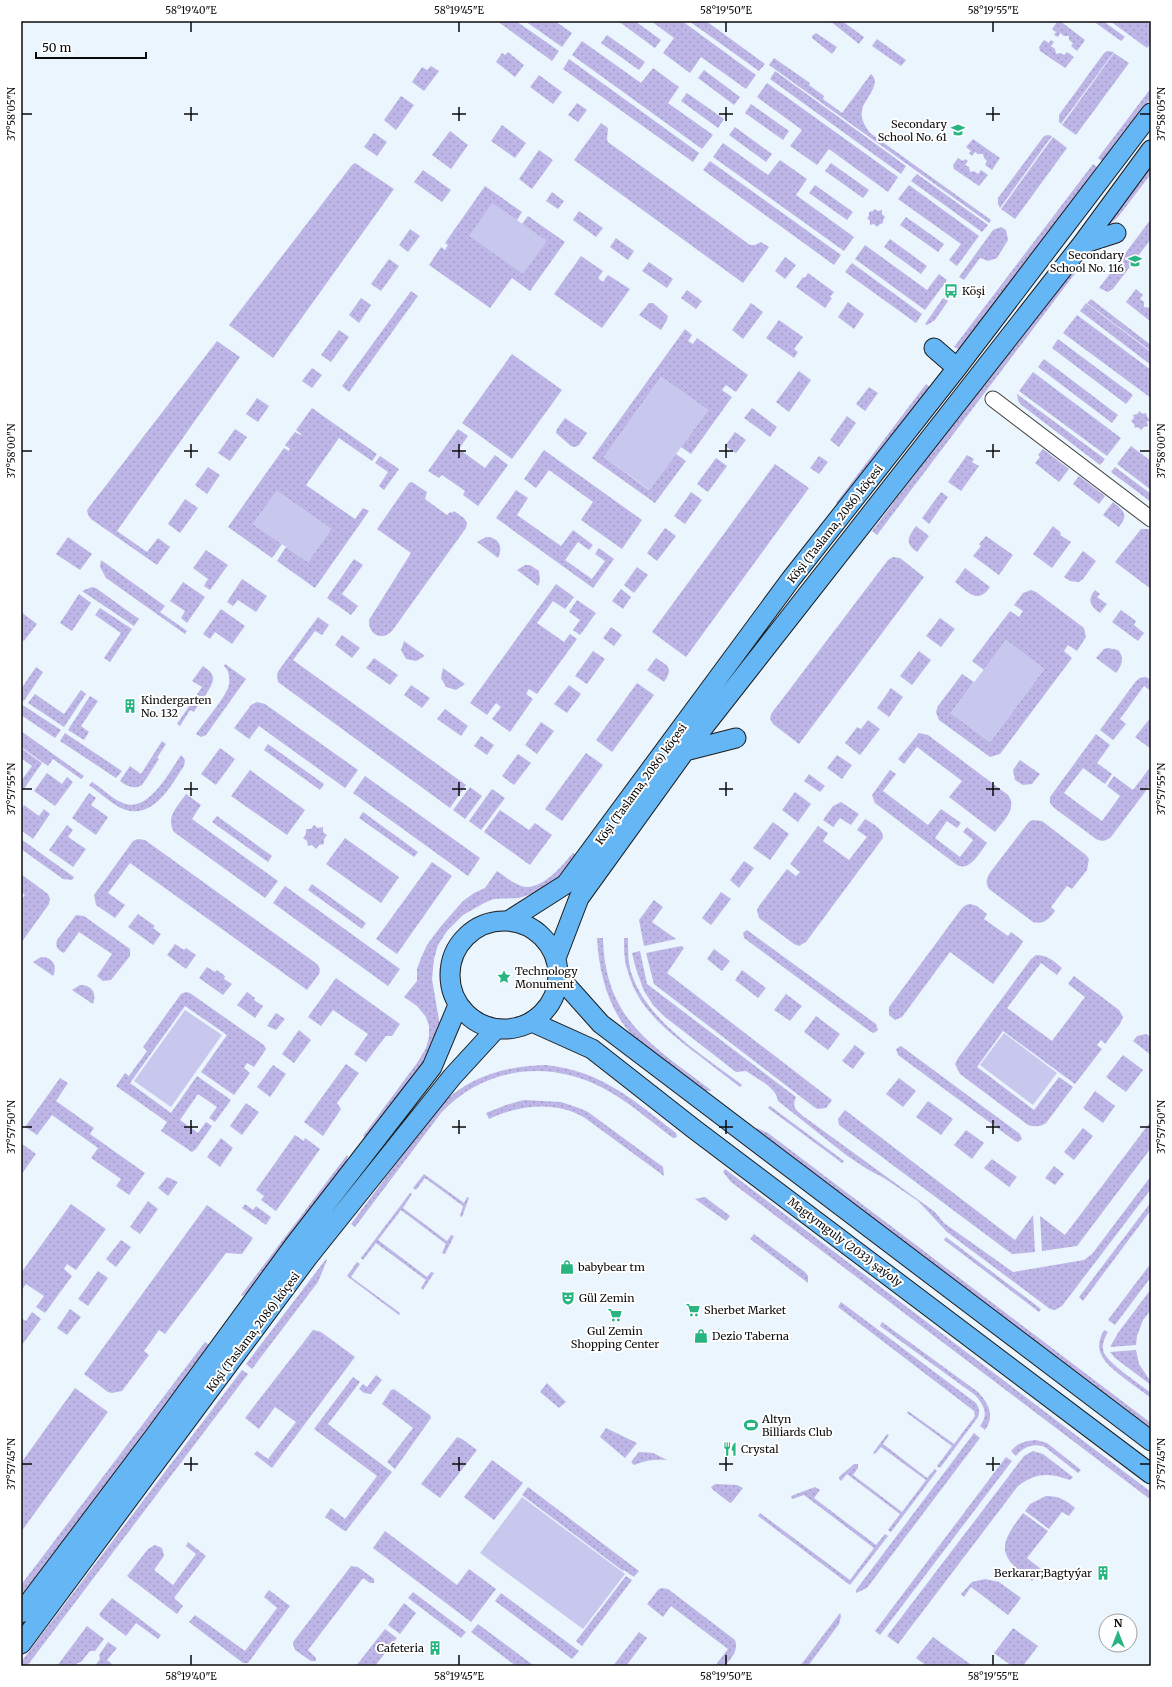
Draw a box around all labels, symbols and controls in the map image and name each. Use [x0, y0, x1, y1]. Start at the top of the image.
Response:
text: 58°19'40"E [165, 4, 217, 17]
text: 58°19'45"E [434, 4, 485, 17]
text: 58°19'50"E [700, 4, 753, 17]
text: 58°19'55"E [968, 4, 1019, 17]
scale bar [36, 34, 146, 60]
text: 50 m [42, 40, 71, 55]
text: 37°58'05"N [5, 87, 18, 141]
text: 37°58'05"N [1155, 87, 1168, 141]
place label: Secondary School No. 61 [878, 117, 948, 144]
school or university icon: Secondary School No. 61 [950, 122, 966, 138]
place label: Secondary School No. 116 [1050, 248, 1125, 275]
school or university icon: Secondary School No. 116 [1127, 253, 1143, 269]
bus stop icon: Köşi [943, 283, 959, 299]
place label: Köşi [962, 284, 985, 298]
text: 37°58'00"N [5, 423, 18, 479]
text: 37°58'00"N [1155, 423, 1168, 479]
street label: Köşi (Taslama, 2086) köçesi [784, 462, 886, 586]
place label: Kindergarten No. 132 [141, 693, 212, 720]
building icon: Kindergarten No. 132 [122, 698, 138, 714]
street label: Köşi (Taslama, 2086) köçesi [592, 720, 690, 847]
text: 37°57'55"N [5, 762, 18, 815]
text: 37°57'55"N [1155, 762, 1168, 815]
place label: Technology Monument [515, 964, 578, 991]
place icon: Technology Monument [496, 969, 512, 985]
text: 37°57'50"N [5, 1100, 18, 1154]
text: 37°57'50"N [1155, 1100, 1168, 1154]
street label: Magtymguly (2033) şaýoly [785, 1194, 905, 1290]
shop icon: babybear tm [559, 1259, 575, 1275]
place label: babybear tm [577, 1260, 645, 1274]
street label: Köşi (Taslama, 2086) köçesi [203, 1269, 303, 1395]
theatre icon: Gül Zemin [560, 1290, 576, 1306]
place label: Gül Zemin [579, 1291, 635, 1305]
supermarket icon: Sherbet Market [685, 1302, 701, 1318]
place label: Sherbet Market [704, 1303, 787, 1317]
supermarket icon: Gul Zemin Shopping Center [607, 1307, 623, 1323]
place label: Gul Zemin Shopping Center [571, 1324, 659, 1351]
shop icon: Dezio Taberna [693, 1328, 709, 1344]
place label: Dezio Taberna [712, 1329, 789, 1343]
place label: Altyn Billiards Club [761, 1412, 833, 1439]
sports icon: Altyn Billiards Club [743, 1417, 759, 1433]
text: 37°57'45"N [5, 1438, 18, 1490]
text: 37°57'45"N [1155, 1438, 1168, 1490]
restaurant icon: Crystal [722, 1441, 738, 1457]
place label: Crystal [741, 1442, 779, 1456]
building icon: Berkarar;Bagtyýar [1095, 1565, 1111, 1581]
place label: Berkarar;Bagtyýar [994, 1566, 1092, 1580]
north arrow [1098, 1613, 1138, 1653]
text: N [1114, 1616, 1123, 1630]
building icon: Cafeteria [427, 1640, 443, 1656]
place label: Cafeteria [377, 1641, 424, 1655]
text: 58°19'40"E [165, 1670, 217, 1683]
text: 58°19'45"E [434, 1670, 485, 1683]
text: 58°19'50"E [700, 1670, 753, 1683]
text: 58°19'55"E [968, 1670, 1019, 1683]

